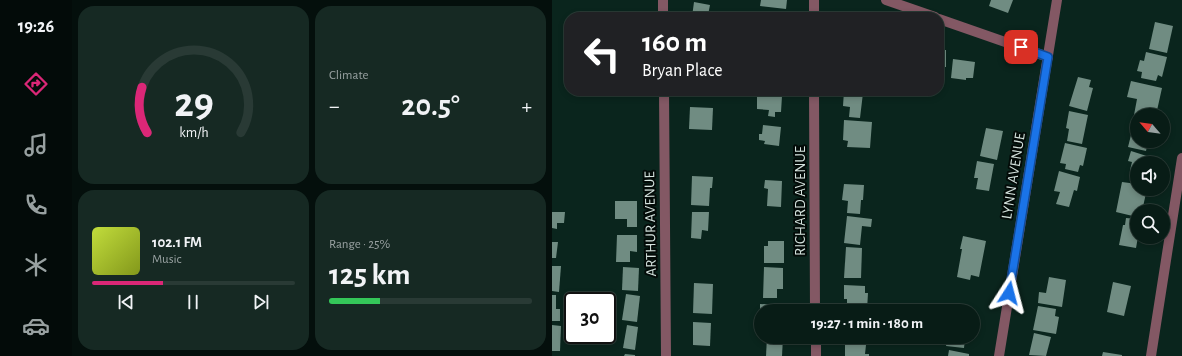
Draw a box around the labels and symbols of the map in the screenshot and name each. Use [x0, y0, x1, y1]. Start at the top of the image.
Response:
pin [1004, 30, 1038, 64]
north arrow [1130, 108, 1170, 148]
street label: LYNN AVENUE [999, 132, 1028, 220]
street label: RICHARD AVENUE [793, 146, 808, 256]
street label: ARTHUR AVENUE [642, 171, 659, 277]
position arrow [988, 272, 1030, 314]
speed limit sign: 30 [564, 292, 616, 344]

